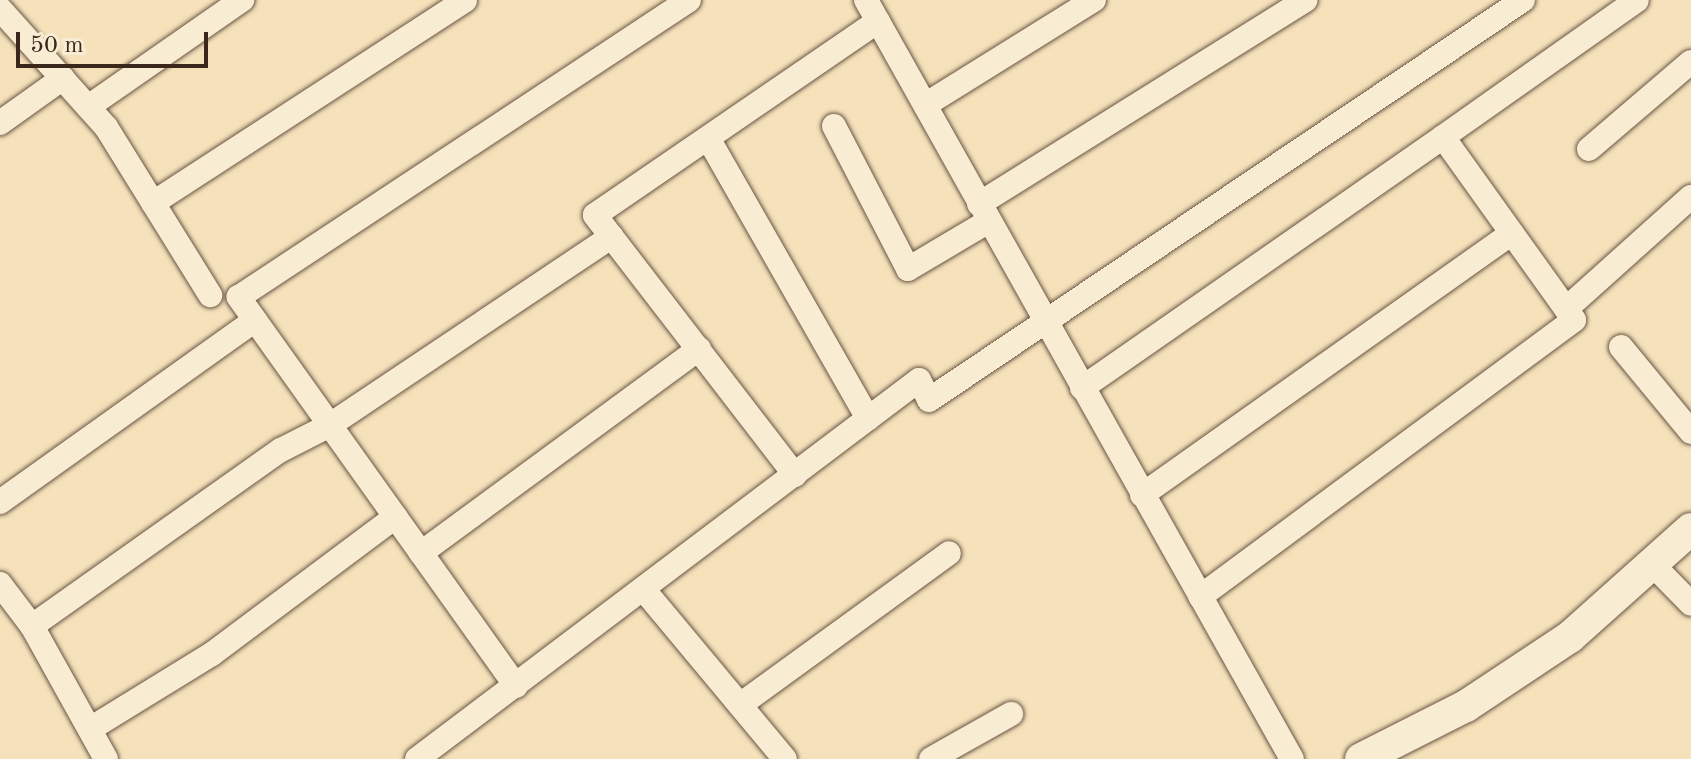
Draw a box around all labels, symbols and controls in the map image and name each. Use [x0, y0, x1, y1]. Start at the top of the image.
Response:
scale bar [20, 16, 212, 66]
text: 50 m [30, 34, 84, 58]

